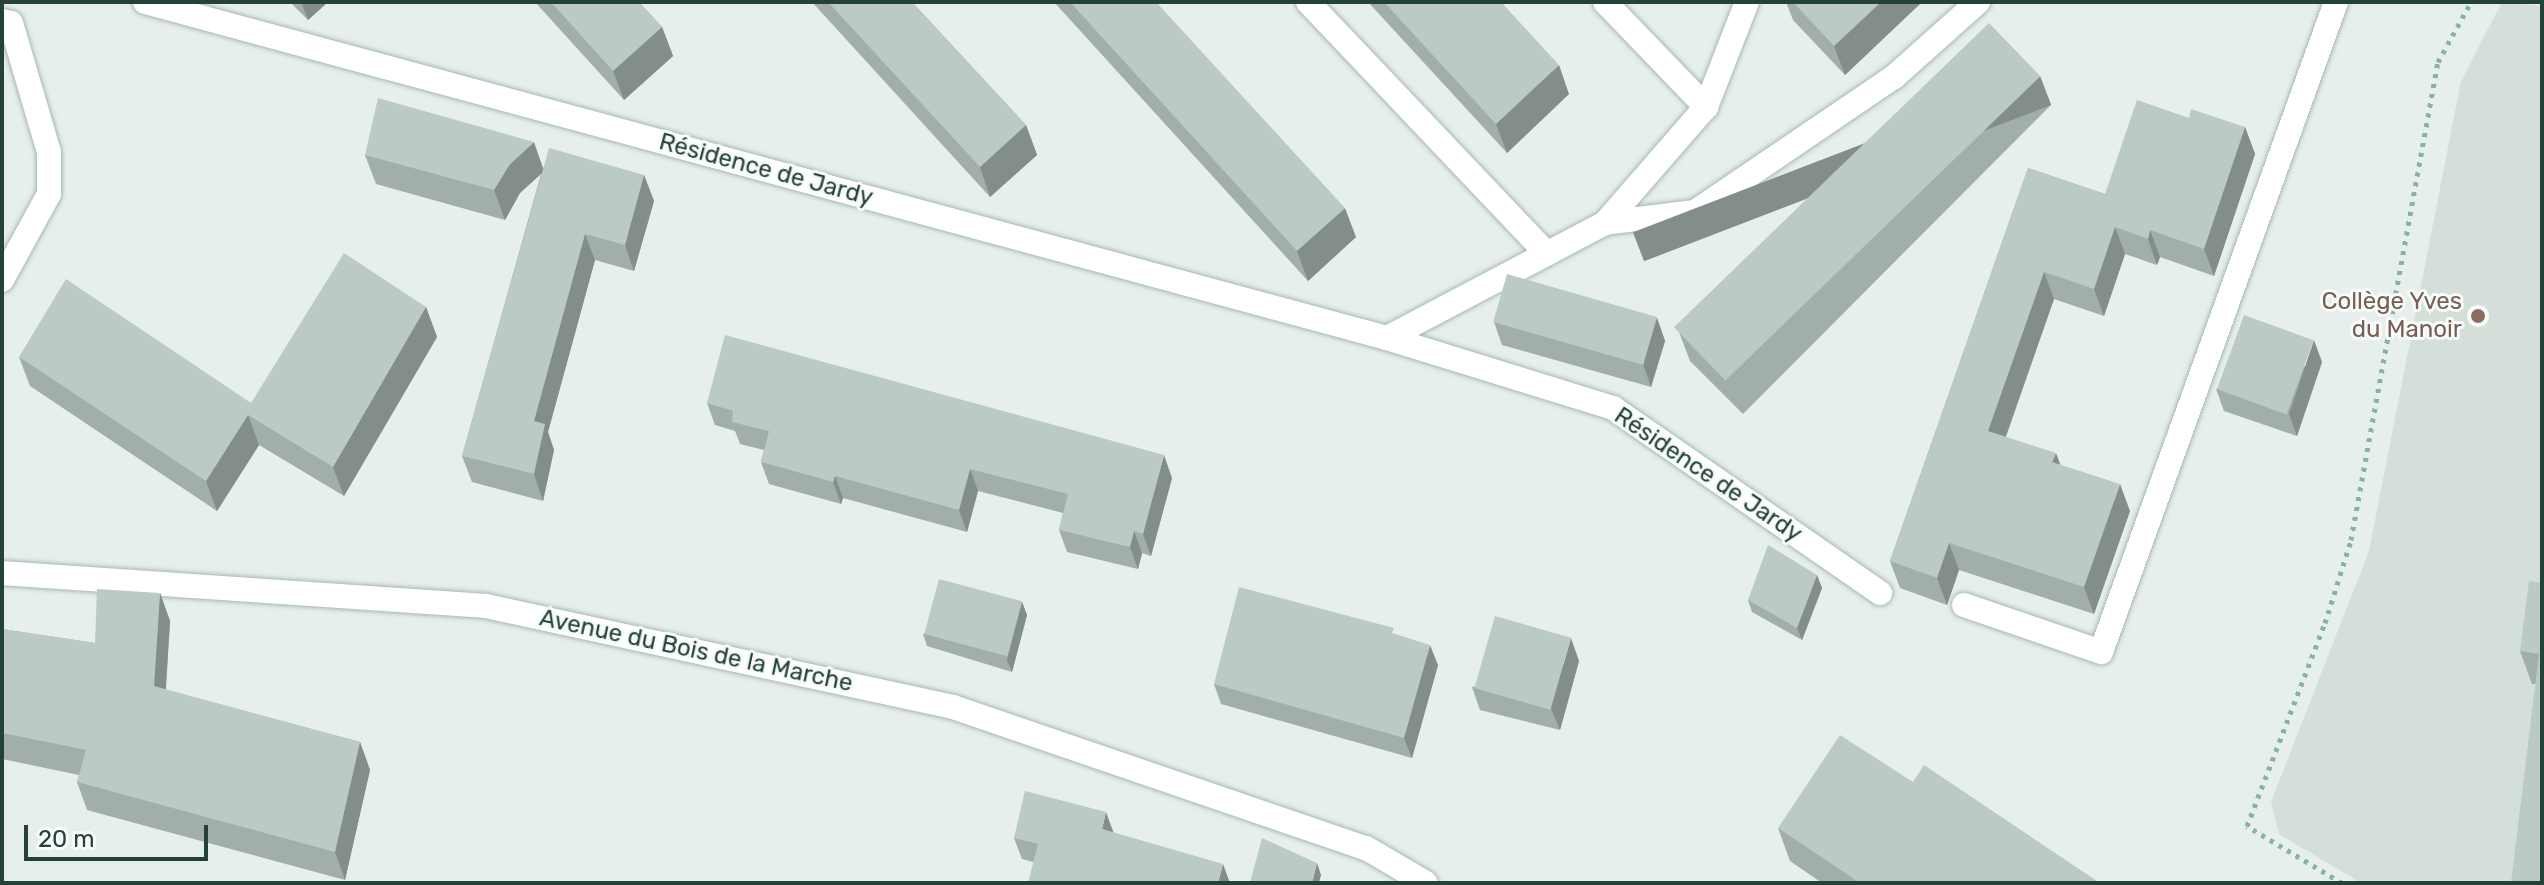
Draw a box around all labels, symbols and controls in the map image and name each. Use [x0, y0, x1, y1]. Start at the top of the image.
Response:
street label: Résidence de Jardy [656, 128, 876, 212]
place label: Collège Yves du Manoir [2321, 288, 2462, 344]
marker: Collège Yves du Manoir [2469, 307, 2487, 325]
street label: Résidence de Jardy [1609, 401, 1807, 549]
street label: Avenue du Bois de la Marche [537, 604, 855, 698]
scale bar [28, 809, 212, 859]
text: 20 m [38, 825, 95, 853]

